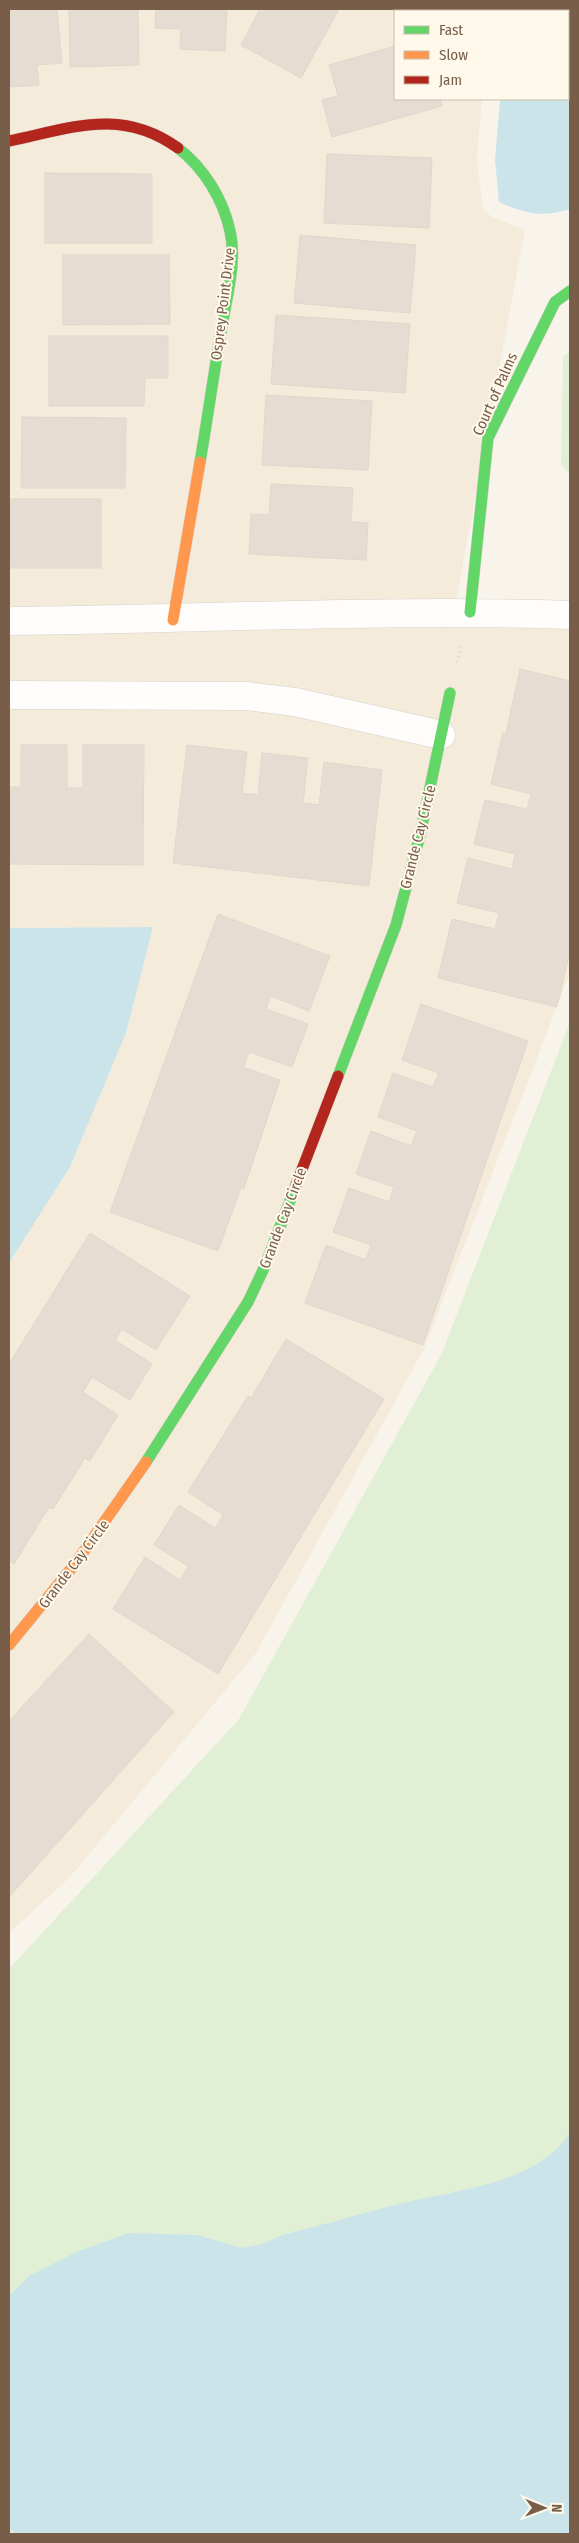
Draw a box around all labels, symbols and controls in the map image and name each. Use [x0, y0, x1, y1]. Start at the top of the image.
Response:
legend [394, 10, 569, 100]
text: Fast [439, 21, 463, 39]
text: Slow [439, 46, 468, 64]
text: Jam [439, 71, 462, 89]
street label: Osprey Point Drive [207, 247, 239, 361]
street label: Court of Palms [469, 350, 521, 438]
street label: Grande Cay Circle [396, 783, 440, 891]
street label: Grande Cay Circle [256, 1165, 310, 1271]
street label: Grande Cay Circle [35, 1516, 113, 1612]
north arrow [519, 2483, 569, 2533]
text: N [548, 2504, 565, 2513]

